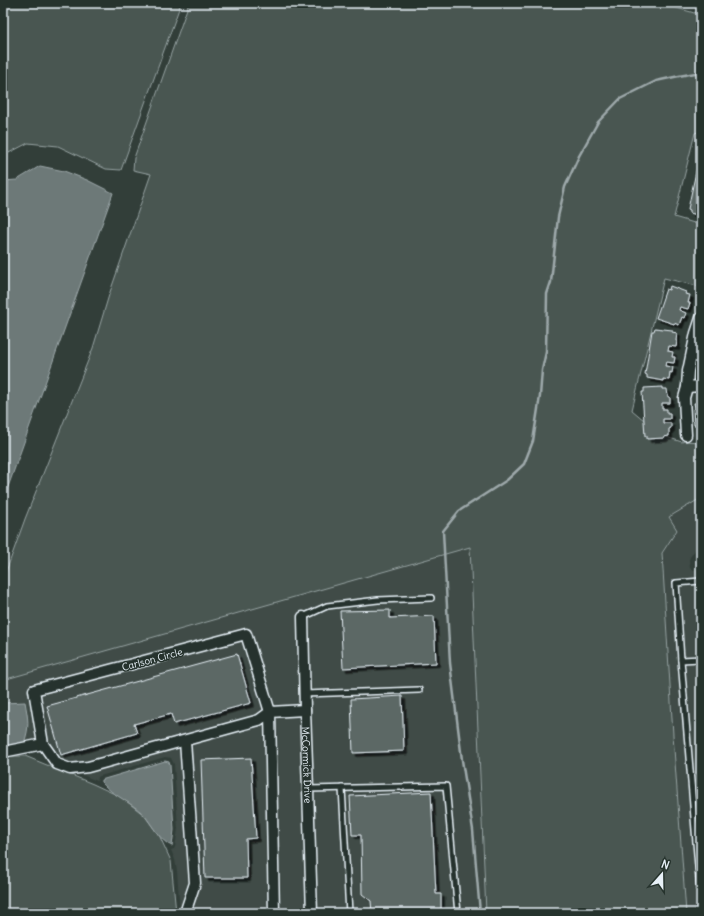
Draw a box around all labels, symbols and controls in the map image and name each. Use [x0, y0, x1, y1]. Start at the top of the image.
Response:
street label: Carlson Circle [120, 645, 184, 674]
street label: McCormick Drive [299, 726, 314, 803]
north arrow [642, 854, 682, 894]
text: N [659, 857, 671, 872]

